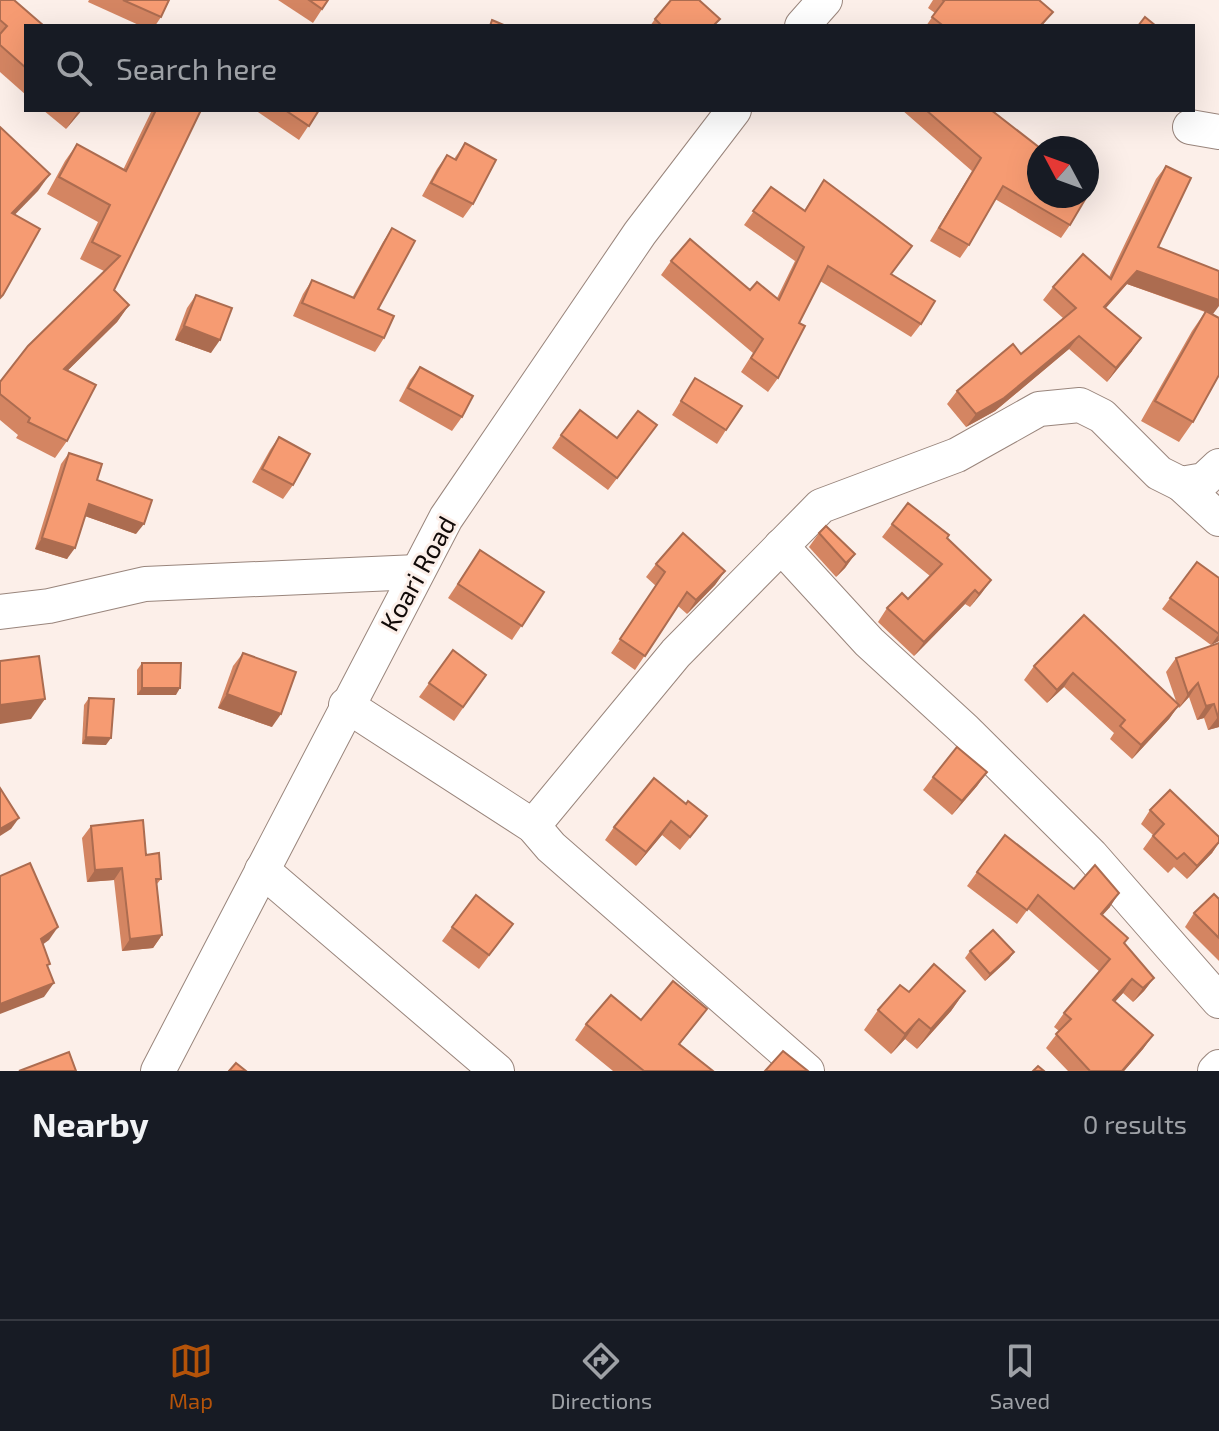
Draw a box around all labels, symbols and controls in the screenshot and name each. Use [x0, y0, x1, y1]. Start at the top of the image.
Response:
search box [24, 24, 1195, 112]
icon: search [52, 46, 96, 90]
text: Search here [116, 50, 277, 86]
north arrow [1027, 136, 1099, 208]
street label: Koari Road [373, 510, 461, 636]
text: Nearby [32, 1103, 149, 1144]
text: 0 results [1083, 1108, 1187, 1139]
tab: Map [169, 1339, 213, 1413]
tab: Directions [551, 1339, 652, 1413]
tab: Saved [990, 1339, 1050, 1413]

